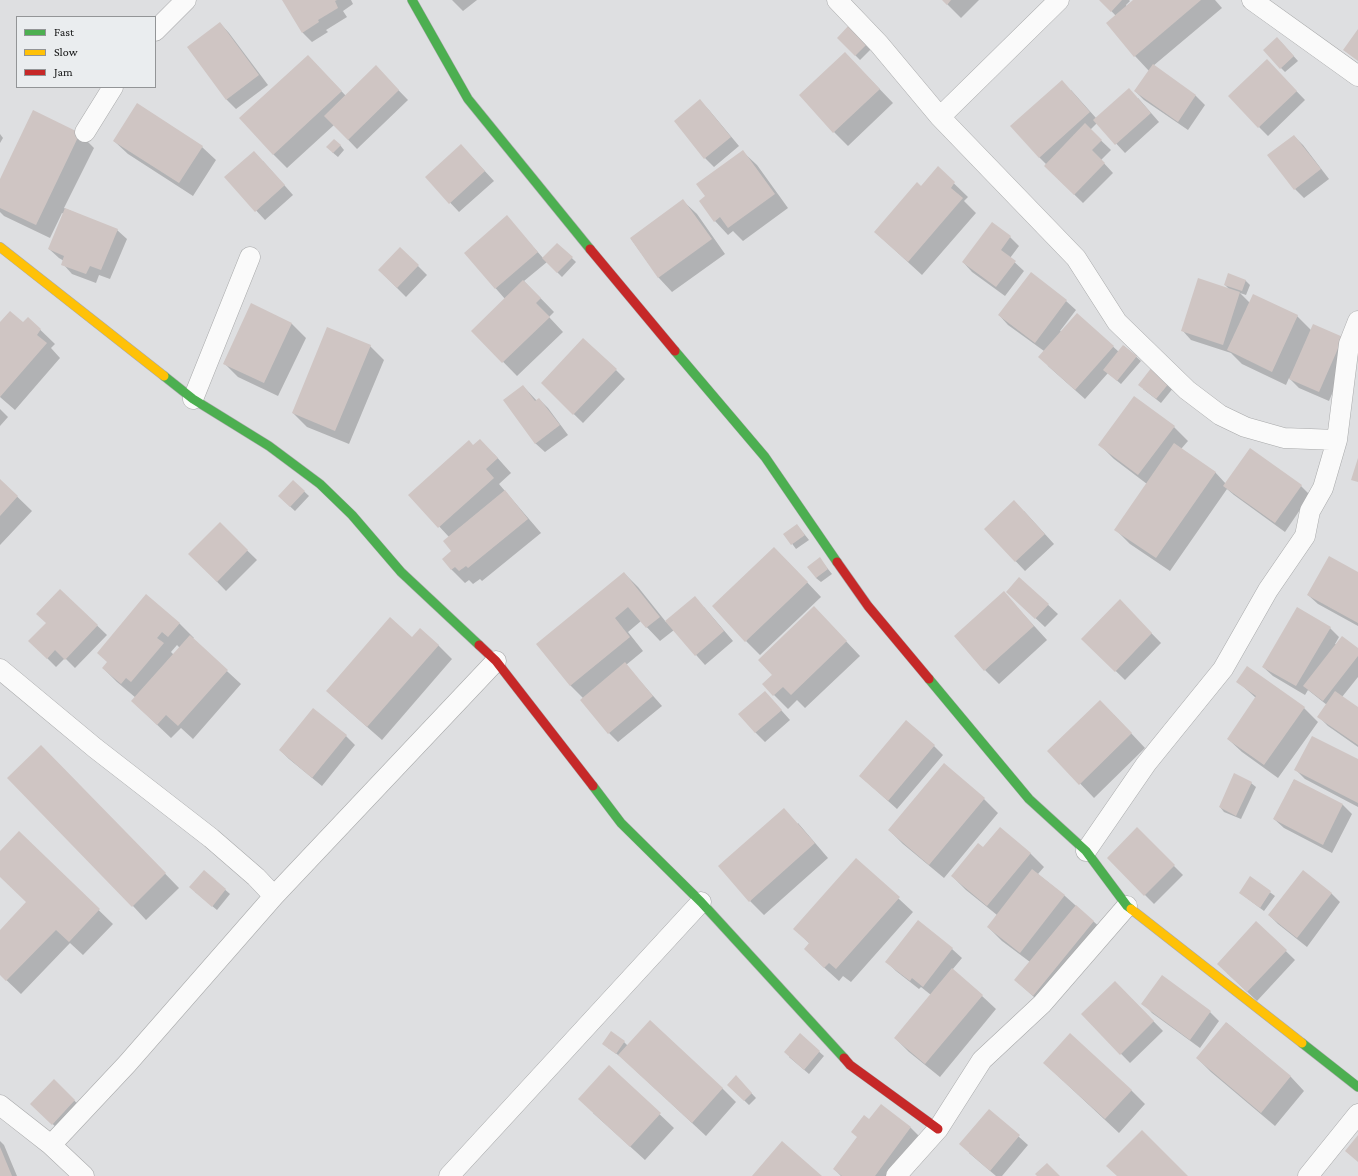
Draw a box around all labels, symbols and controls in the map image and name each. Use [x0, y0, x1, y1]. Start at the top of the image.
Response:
legend [16, 16, 156, 88]
text: Fast [54, 25, 74, 39]
text: Slow [54, 45, 78, 59]
text: Jam [54, 65, 73, 79]

